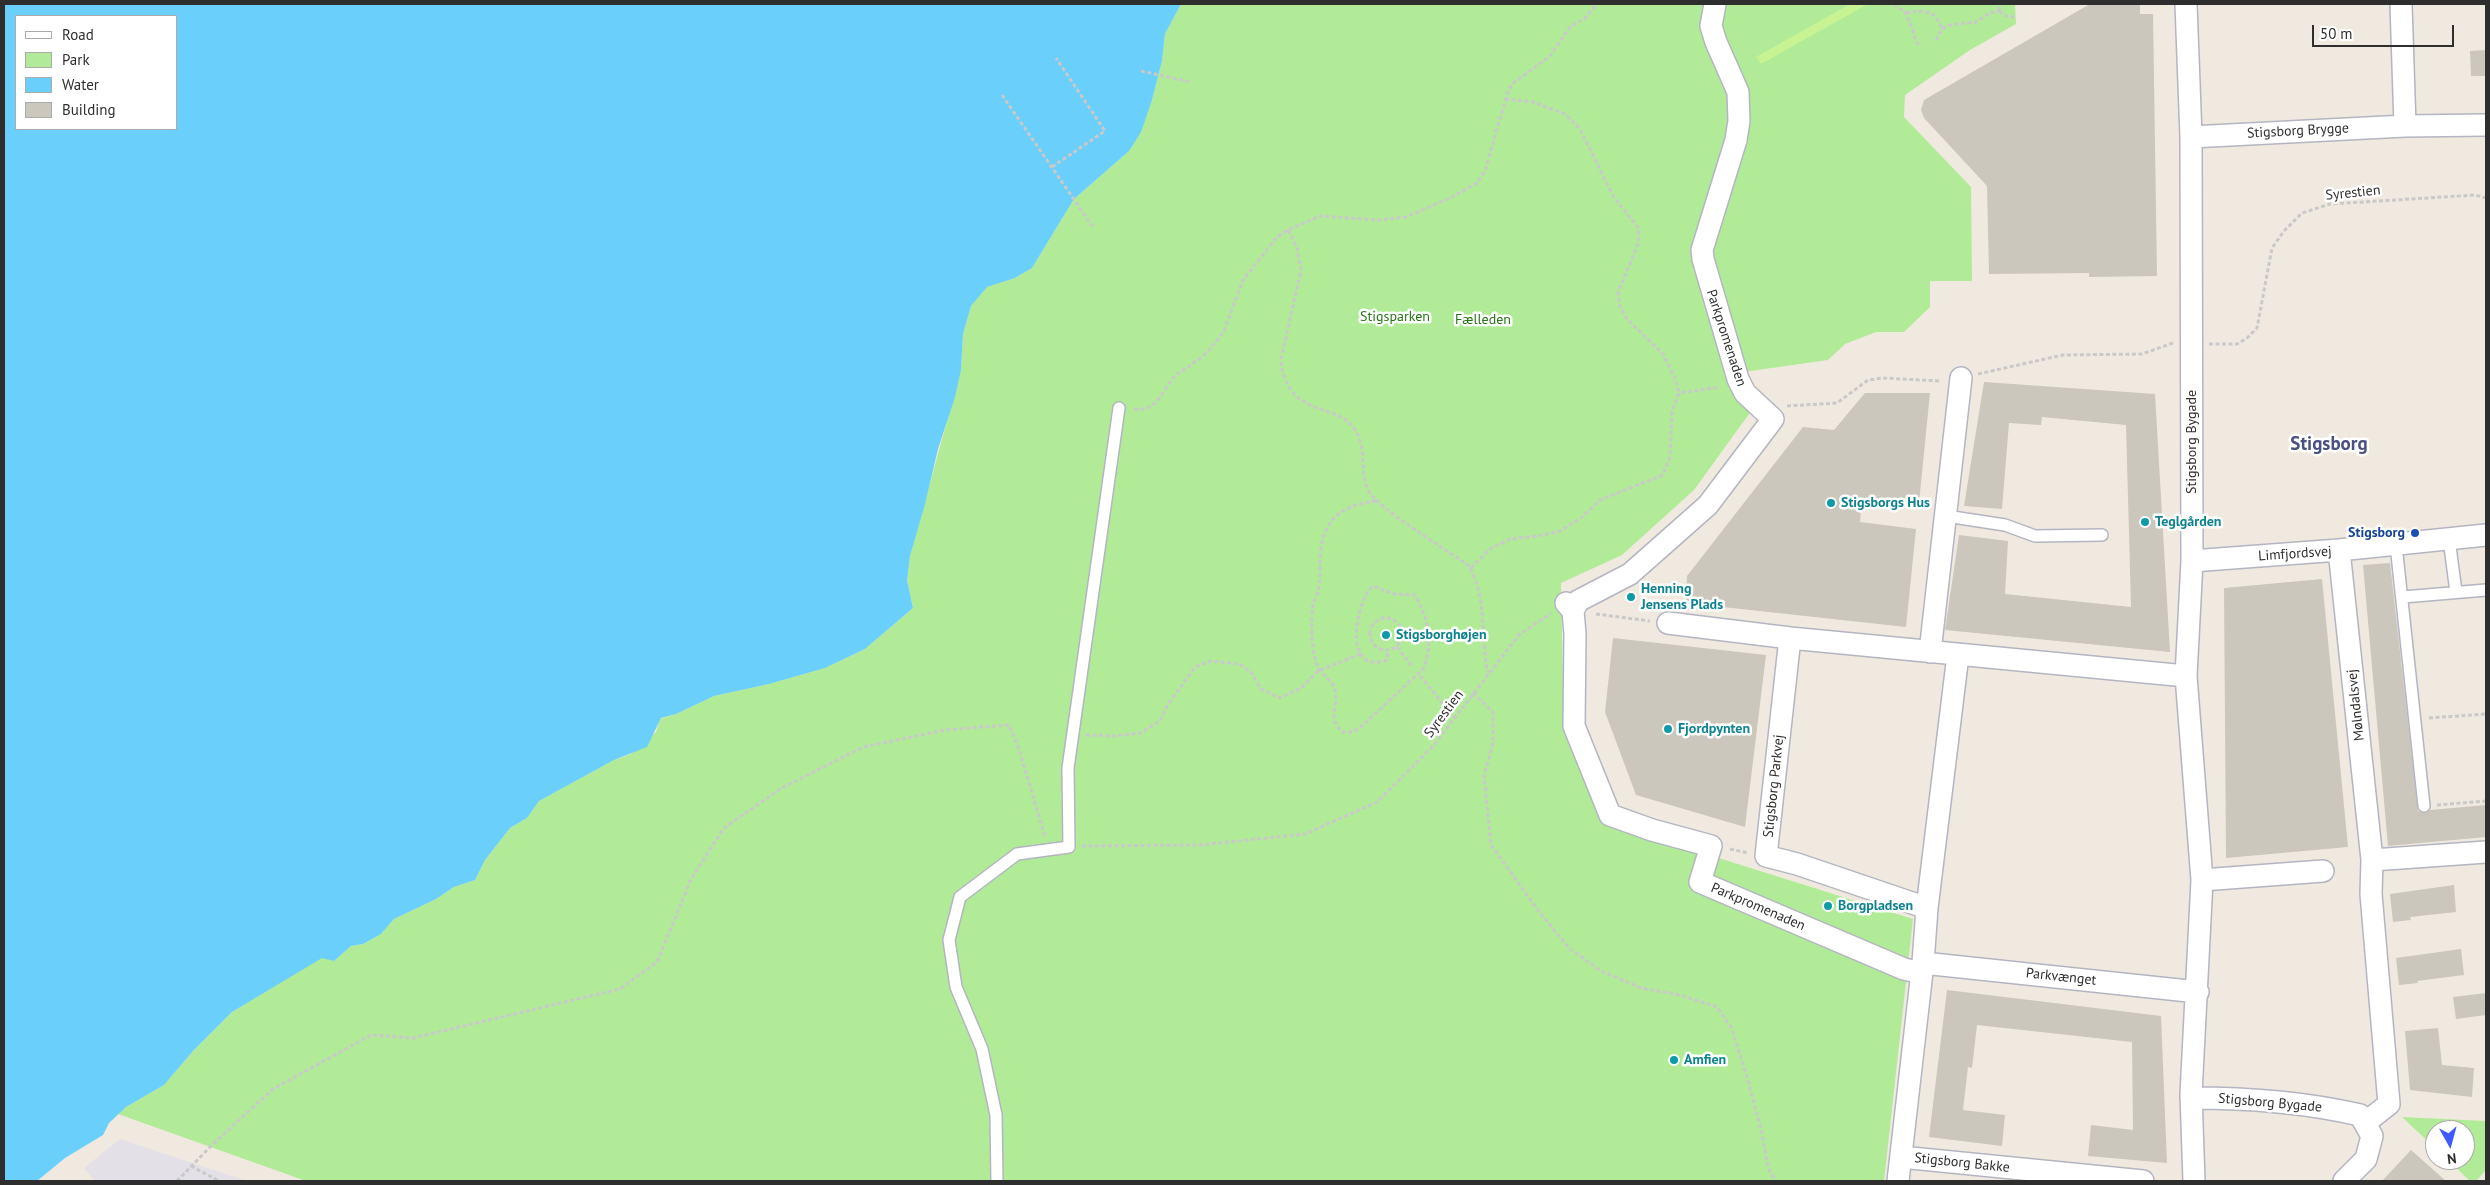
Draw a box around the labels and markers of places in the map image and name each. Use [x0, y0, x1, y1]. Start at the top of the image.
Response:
place label: Stigsborgs Hus [1841, 495, 1930, 511]
marker: Stigsborgs Hus [1825, 497, 1837, 509]
place label: Teglgården [2155, 514, 2221, 530]
marker: Teglgården [2139, 516, 2151, 528]
place label: Stigsborg [2348, 525, 2405, 541]
marker: Stigsborg [2409, 527, 2421, 539]
place label: Henning Jensens Plads [1641, 581, 1723, 614]
marker: Henning Jensens Plads [1625, 591, 1637, 603]
place label: Stigsborghøjen [1396, 627, 1487, 643]
marker: Stigsborghøjen [1380, 629, 1392, 641]
place label: Fjordpynten [1678, 721, 1750, 737]
marker: Fjordpynten [1662, 723, 1674, 735]
place label: Borgpladsen [1838, 898, 1913, 914]
marker: Borgpladsen [1822, 900, 1834, 912]
place label: Amfien [1684, 1052, 1726, 1068]
marker: Amfien [1668, 1054, 1680, 1066]

